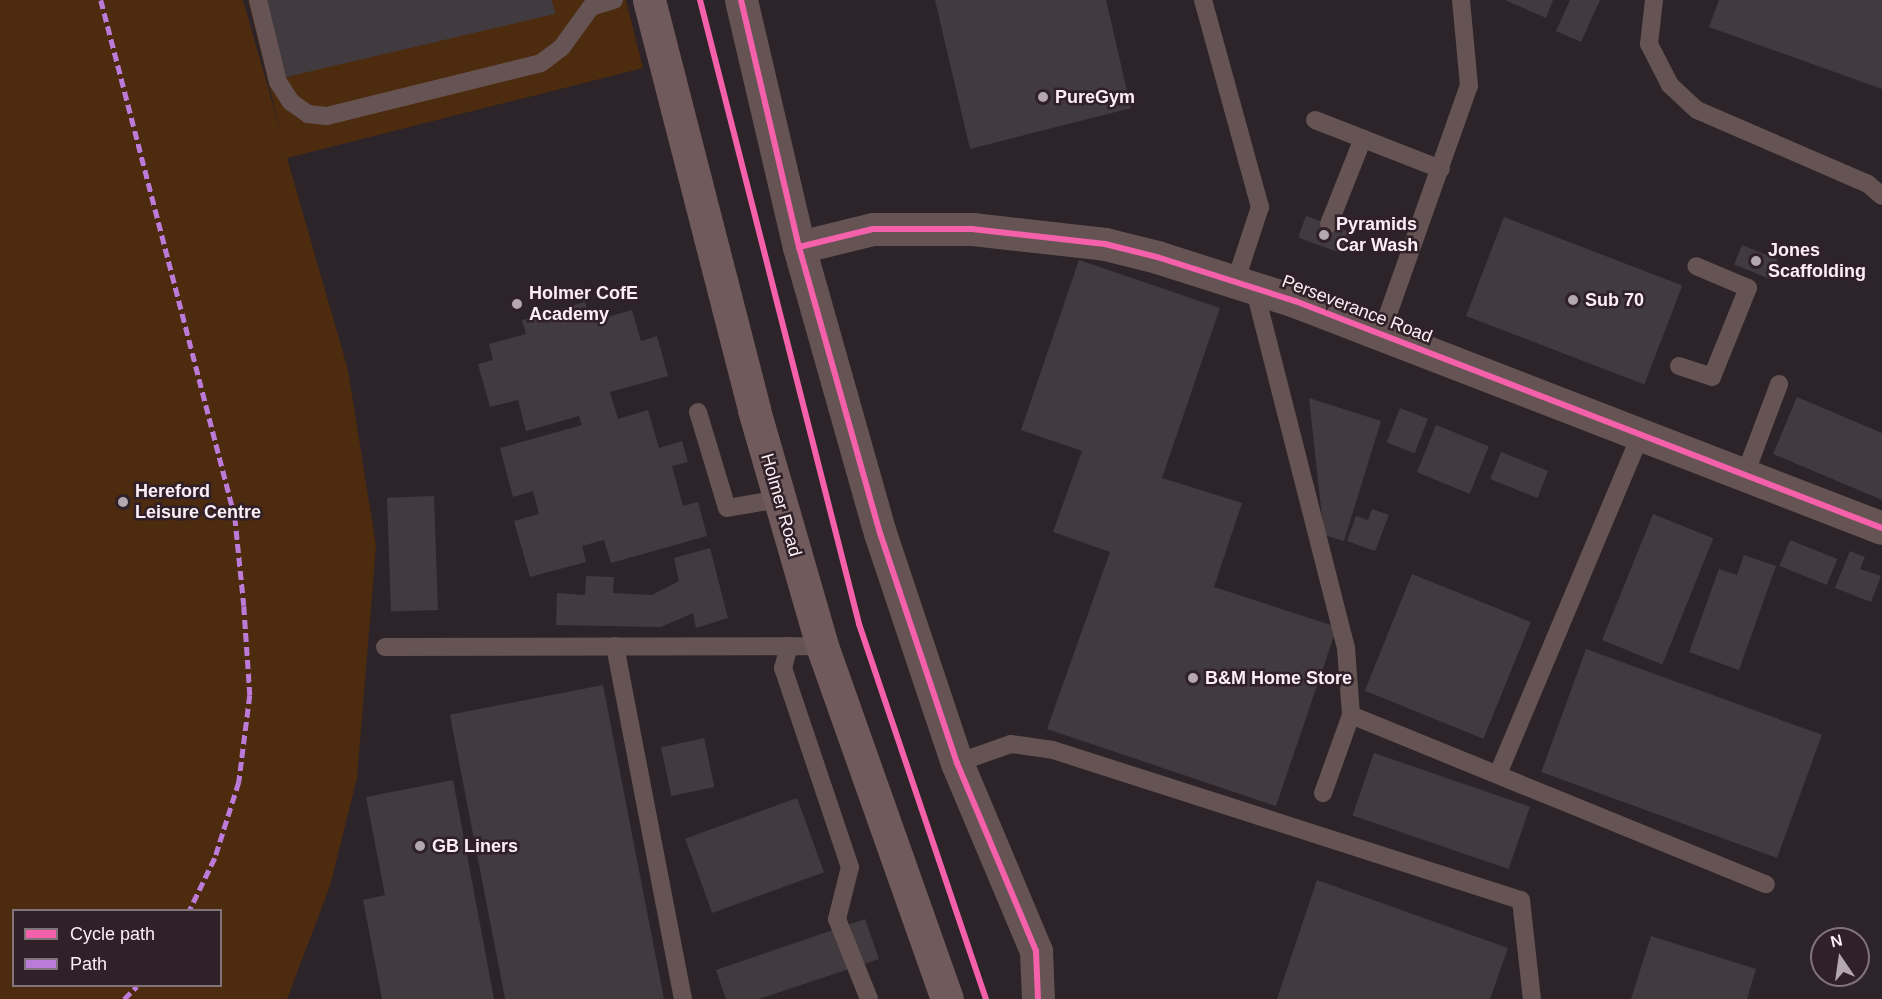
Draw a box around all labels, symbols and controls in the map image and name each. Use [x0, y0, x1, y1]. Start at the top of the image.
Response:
place label: PureGym [1055, 86, 1135, 108]
marker: PureGym [1036, 90, 1050, 104]
place label: Pyramids Car Wash [1336, 214, 1418, 256]
marker: Pyramids Car Wash [1317, 228, 1331, 242]
place label: Jones Scaffolding [1768, 240, 1866, 282]
marker: Jones Scaffolding [1749, 254, 1763, 268]
street label: Perseverance Road [1279, 270, 1435, 348]
place label: Holmer CofE Academy [529, 283, 638, 326]
place label: Sub 70 [1585, 289, 1644, 311]
marker: Sub 70 [1566, 293, 1580, 307]
marker: Holmer CofE Academy [510, 297, 524, 311]
street label: Holmer Road [756, 451, 806, 559]
place label: Hereford Leisure Centre [135, 481, 261, 524]
marker: Hereford Leisure Centre [116, 495, 130, 509]
place label: B&M Home Store [1205, 667, 1352, 689]
marker: B&M Home Store [1186, 671, 1200, 685]
place label: GB Liners [432, 835, 518, 857]
marker: GB Liners [413, 839, 427, 853]
legend [12, 909, 222, 987]
text: Cycle path [70, 924, 155, 944]
north arrow [1810, 927, 1870, 987]
text: N [1829, 931, 1844, 951]
text: Path [70, 954, 107, 974]

